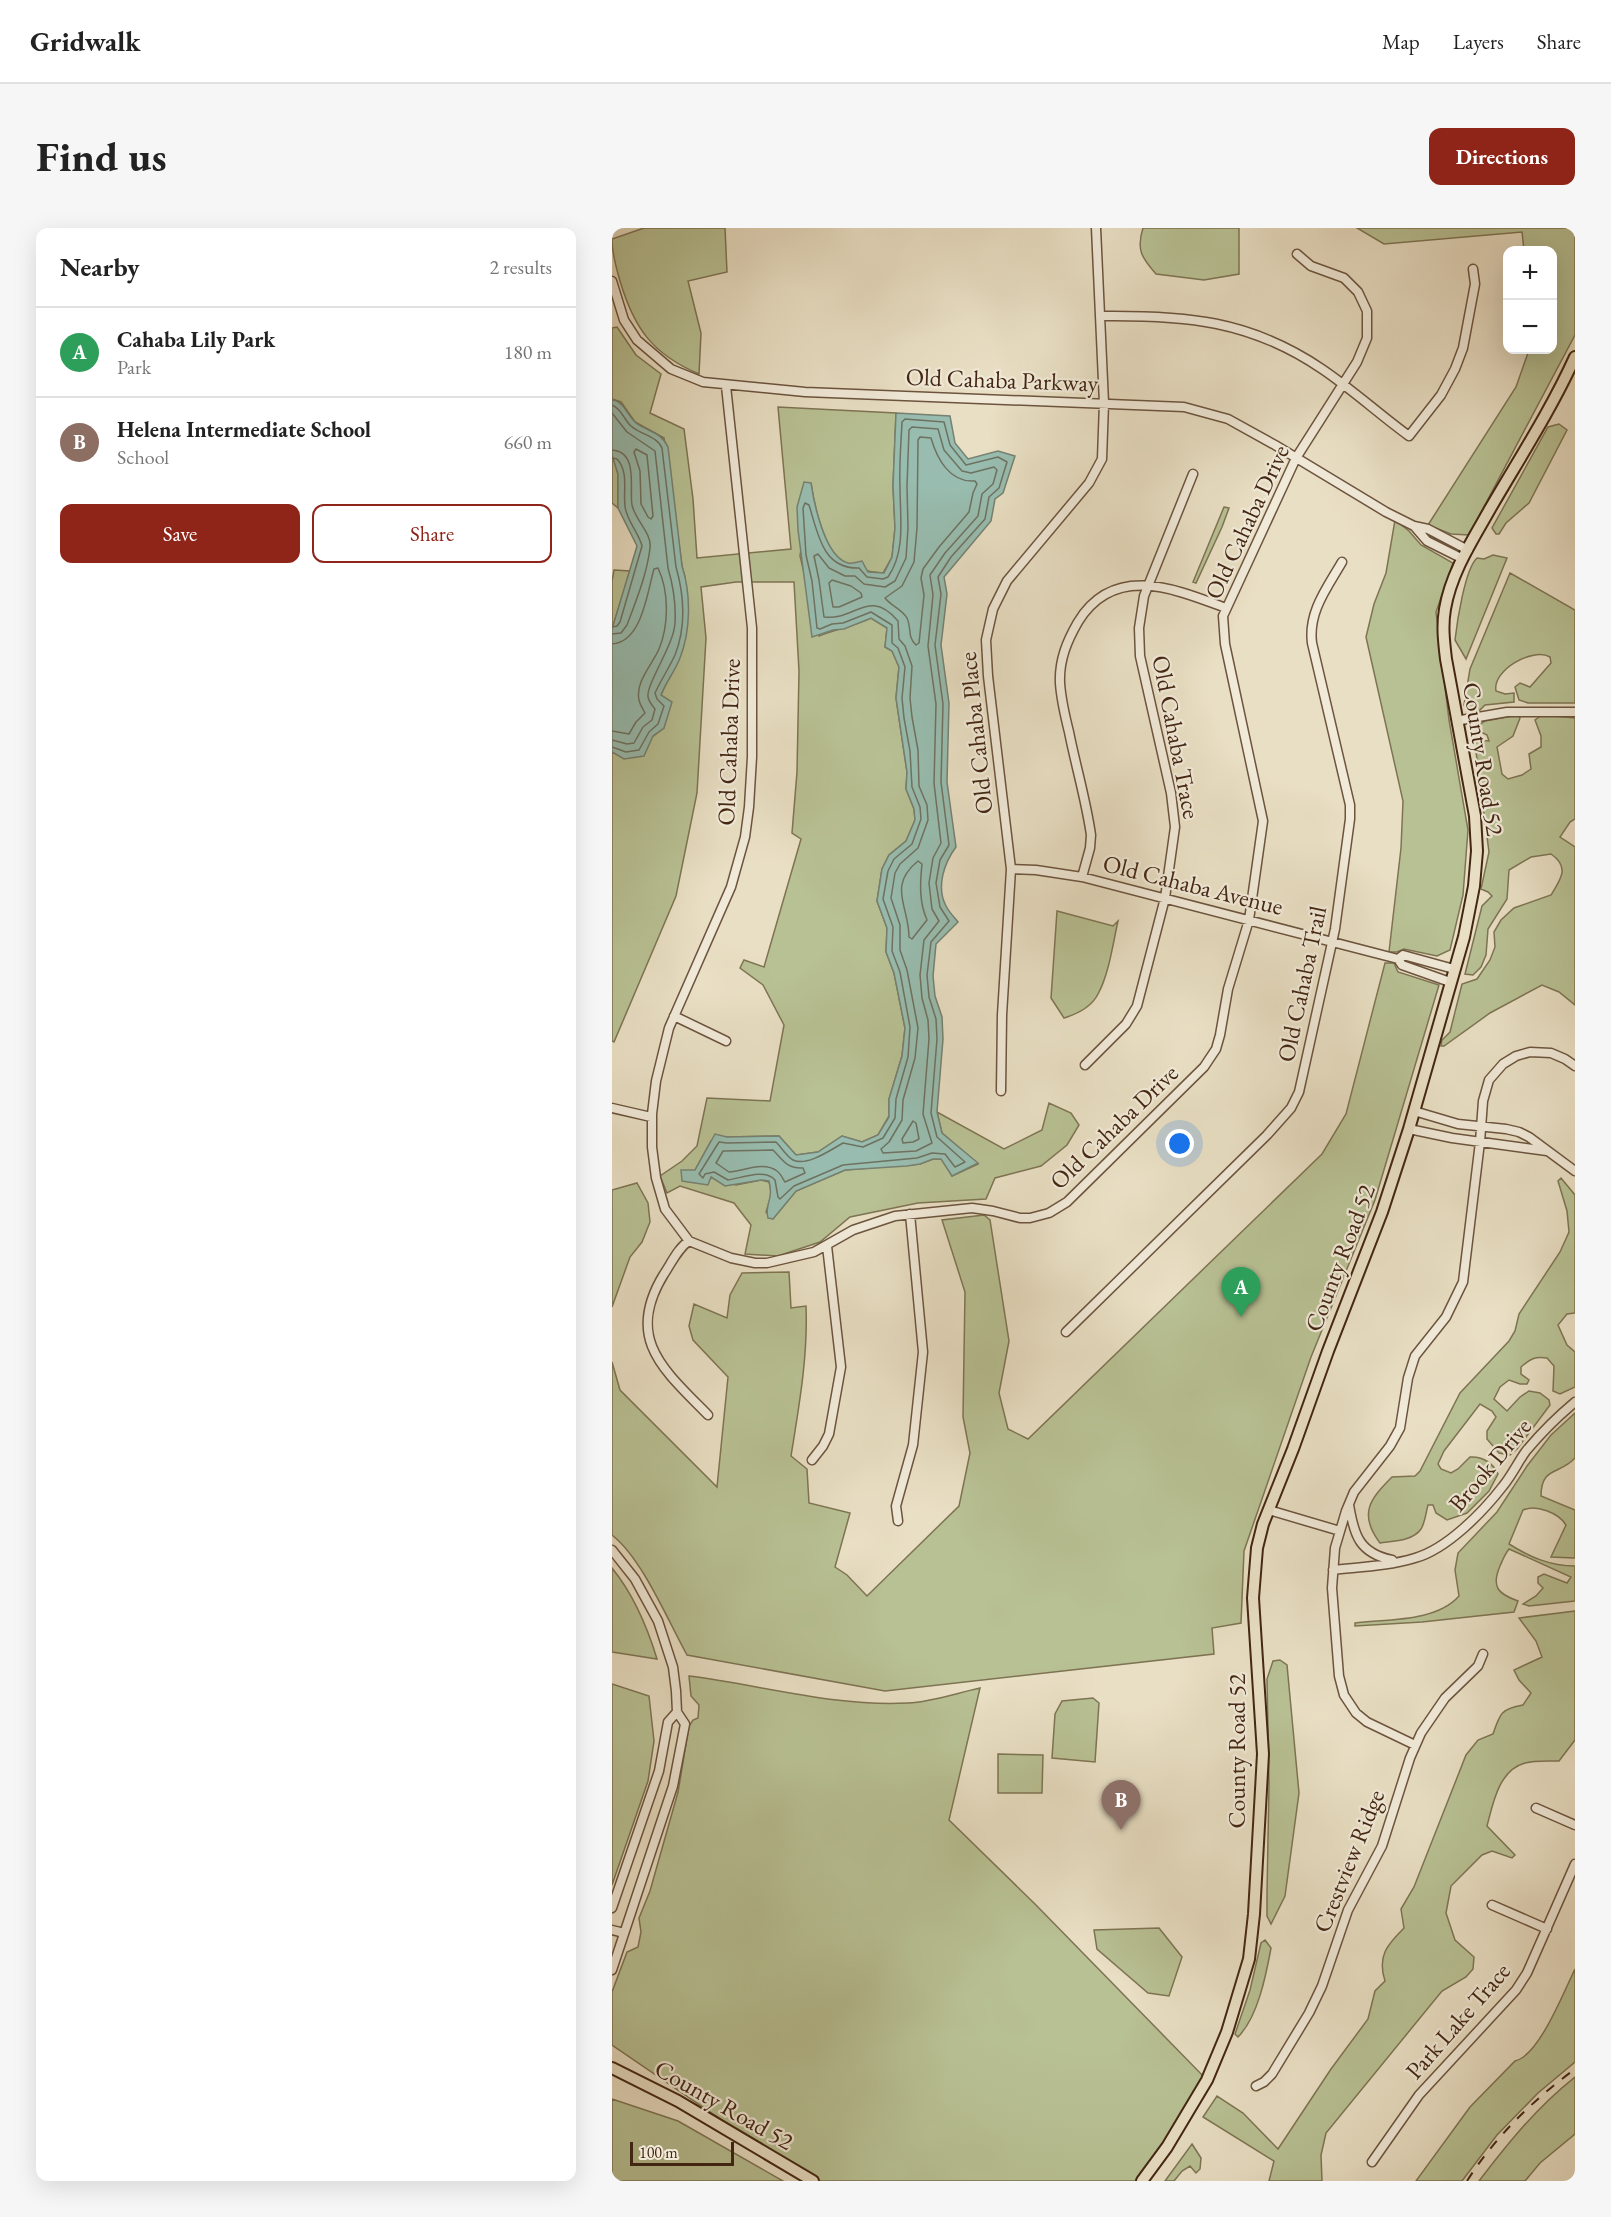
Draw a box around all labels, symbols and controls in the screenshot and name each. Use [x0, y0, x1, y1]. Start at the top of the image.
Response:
text: Gridwalk [30, 23, 141, 59]
text: Map [1382, 28, 1420, 55]
text: Layers [1453, 28, 1504, 55]
text: Share [1537, 28, 1581, 55]
button: Directions [1429, 128, 1575, 185]
text: Find us [36, 129, 167, 184]
map controls [1503, 246, 1557, 354]
button: + [1503, 246, 1557, 300]
text: Nearby [60, 250, 140, 284]
text: 2 results [489, 254, 552, 280]
button: − [1503, 300, 1557, 354]
text: Cahaba Lily Park [117, 325, 275, 354]
text: A [72, 339, 87, 365]
text: 180 m [504, 339, 552, 365]
text: Park [117, 354, 151, 380]
street label: Old Cahaba Parkway [905, 361, 1099, 398]
text: Helena Intermediate School [117, 415, 371, 444]
text: B [73, 429, 86, 455]
text: 660 m [504, 429, 552, 455]
street label: Old Cahaba Drive [1197, 440, 1296, 604]
text: School [117, 444, 169, 470]
button: Save [60, 504, 300, 563]
button: Share [312, 504, 552, 563]
street label: Old Cahaba Place [952, 650, 999, 816]
street label: Old Cahaba Trace [1145, 653, 1208, 821]
street label: Old Cahaba Drive [710, 658, 747, 826]
street label: County Road 52 [1456, 680, 1511, 838]
street label: Old Cahaba Avenue [1100, 847, 1286, 922]
street label: Old Cahaba Trail [1270, 903, 1333, 1065]
street label: Old Cahaba Drive [1043, 1057, 1185, 1196]
your location [1165, 1129, 1194, 1158]
street label: County Road 52 [1297, 1179, 1382, 1336]
pin: A [1222, 1268, 1260, 1317]
street label: Brook Drive [1441, 1411, 1538, 1518]
street label: County Road 52 [1221, 1673, 1252, 1829]
pin: B [1102, 1780, 1140, 1830]
street label: Crestview Ridge [1306, 1785, 1391, 1937]
street label: Park Lake Trace [1398, 1956, 1517, 2085]
street label: County Road 52 [649, 2052, 800, 2157]
scale bar [630, 2139, 734, 2166]
text: 100 m [639, 2142, 678, 2163]

